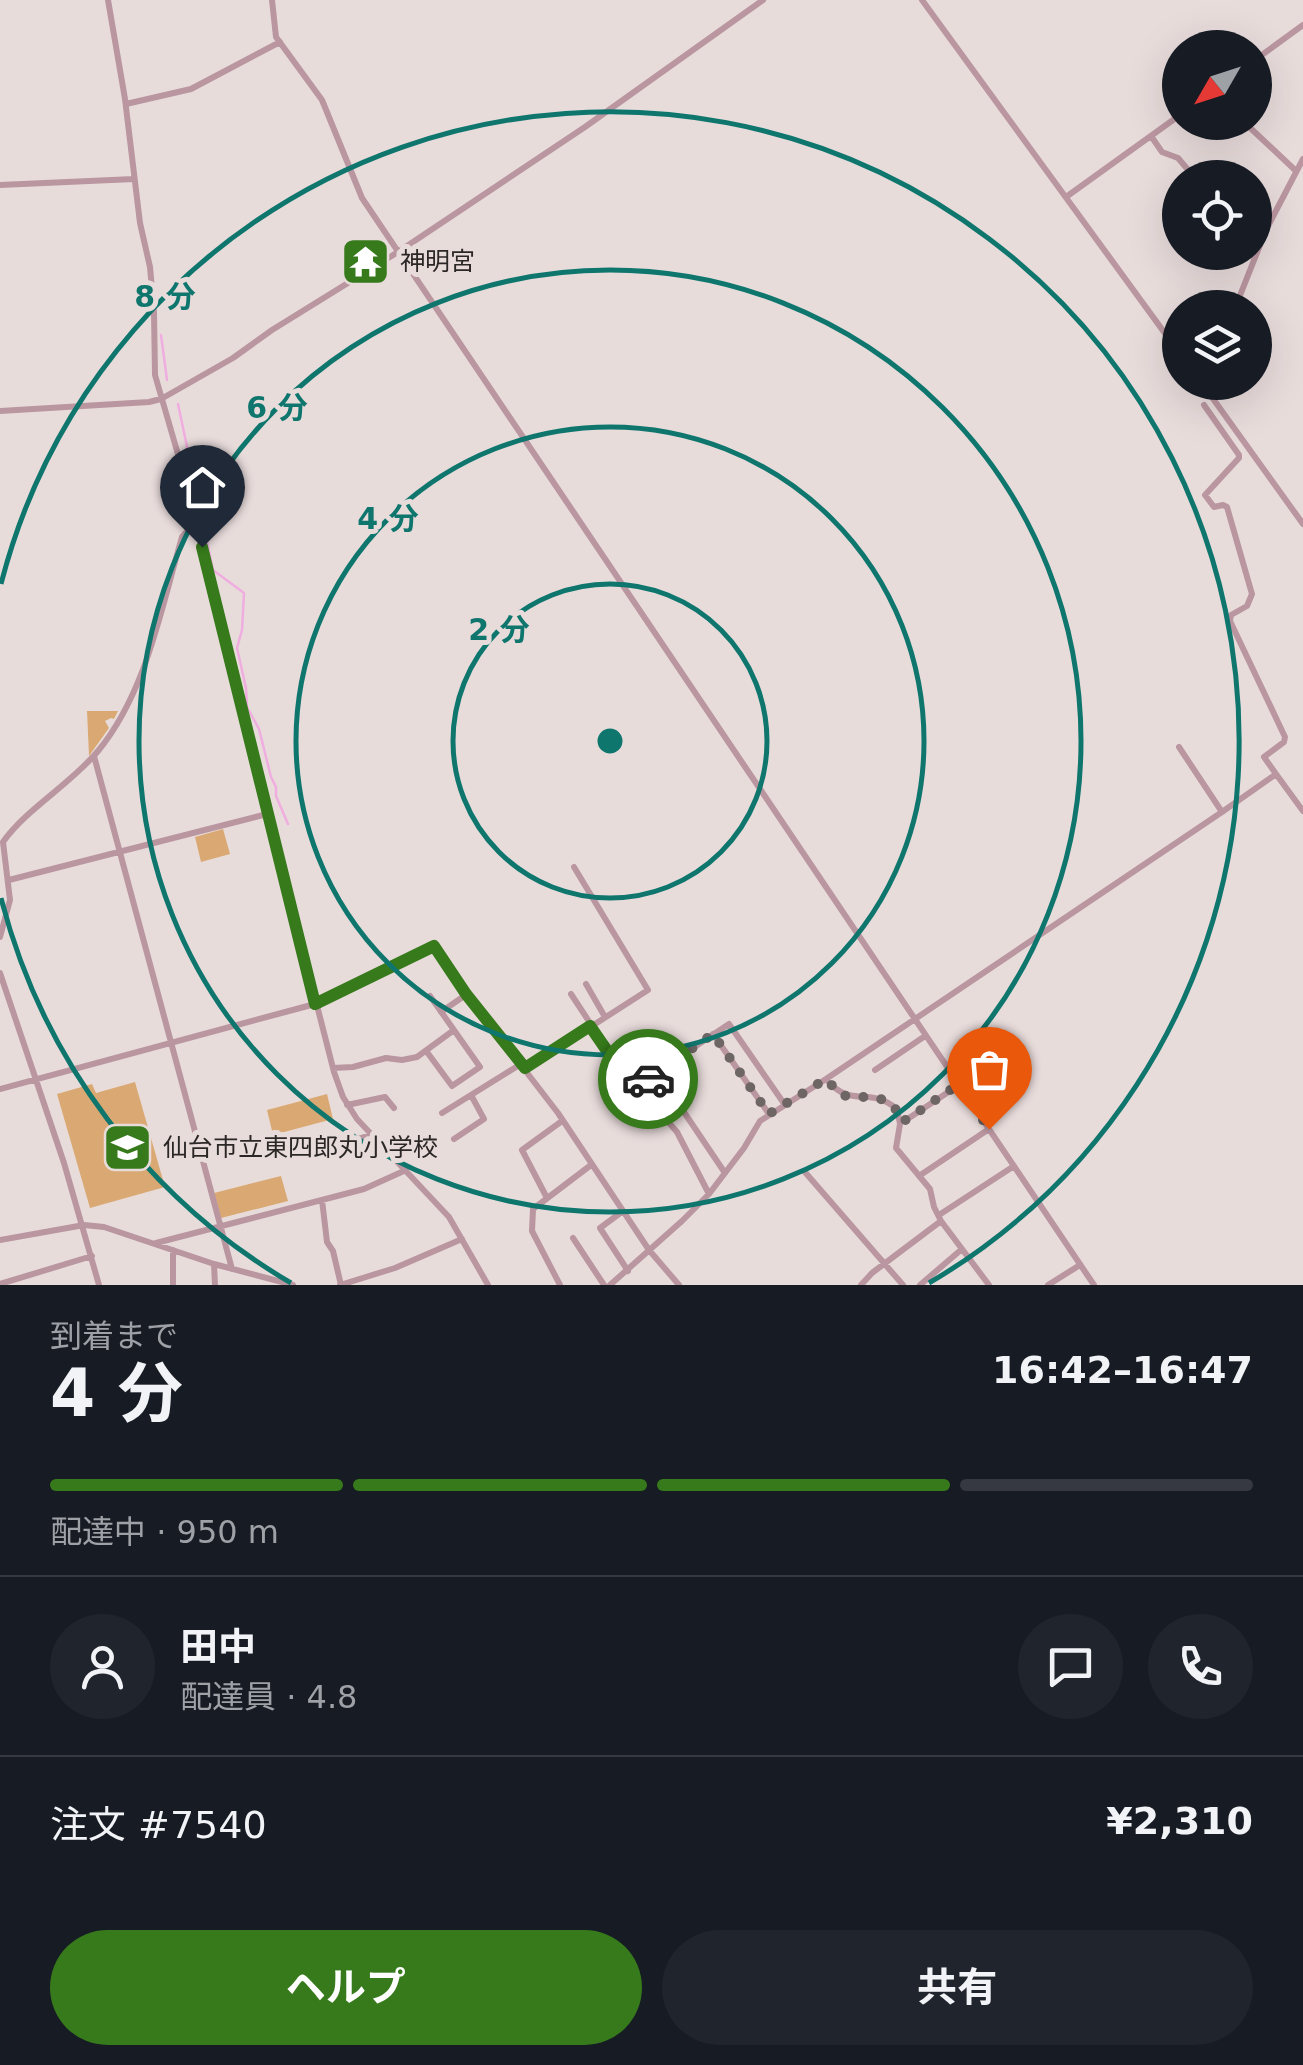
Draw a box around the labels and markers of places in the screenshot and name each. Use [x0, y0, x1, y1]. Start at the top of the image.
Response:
temple icon: 神明宮 [339, 235, 391, 287]
place label: 神明宮 [400, 247, 475, 276]
pin [160, 445, 245, 548]
centre of rings [592, 723, 628, 759]
pin [947, 1027, 1032, 1130]
school or university icon: 仙台市立東四郎丸小学校 [102, 1121, 154, 1173]
place label: 仙台市立東四郎丸小学校 [163, 1133, 438, 1162]

